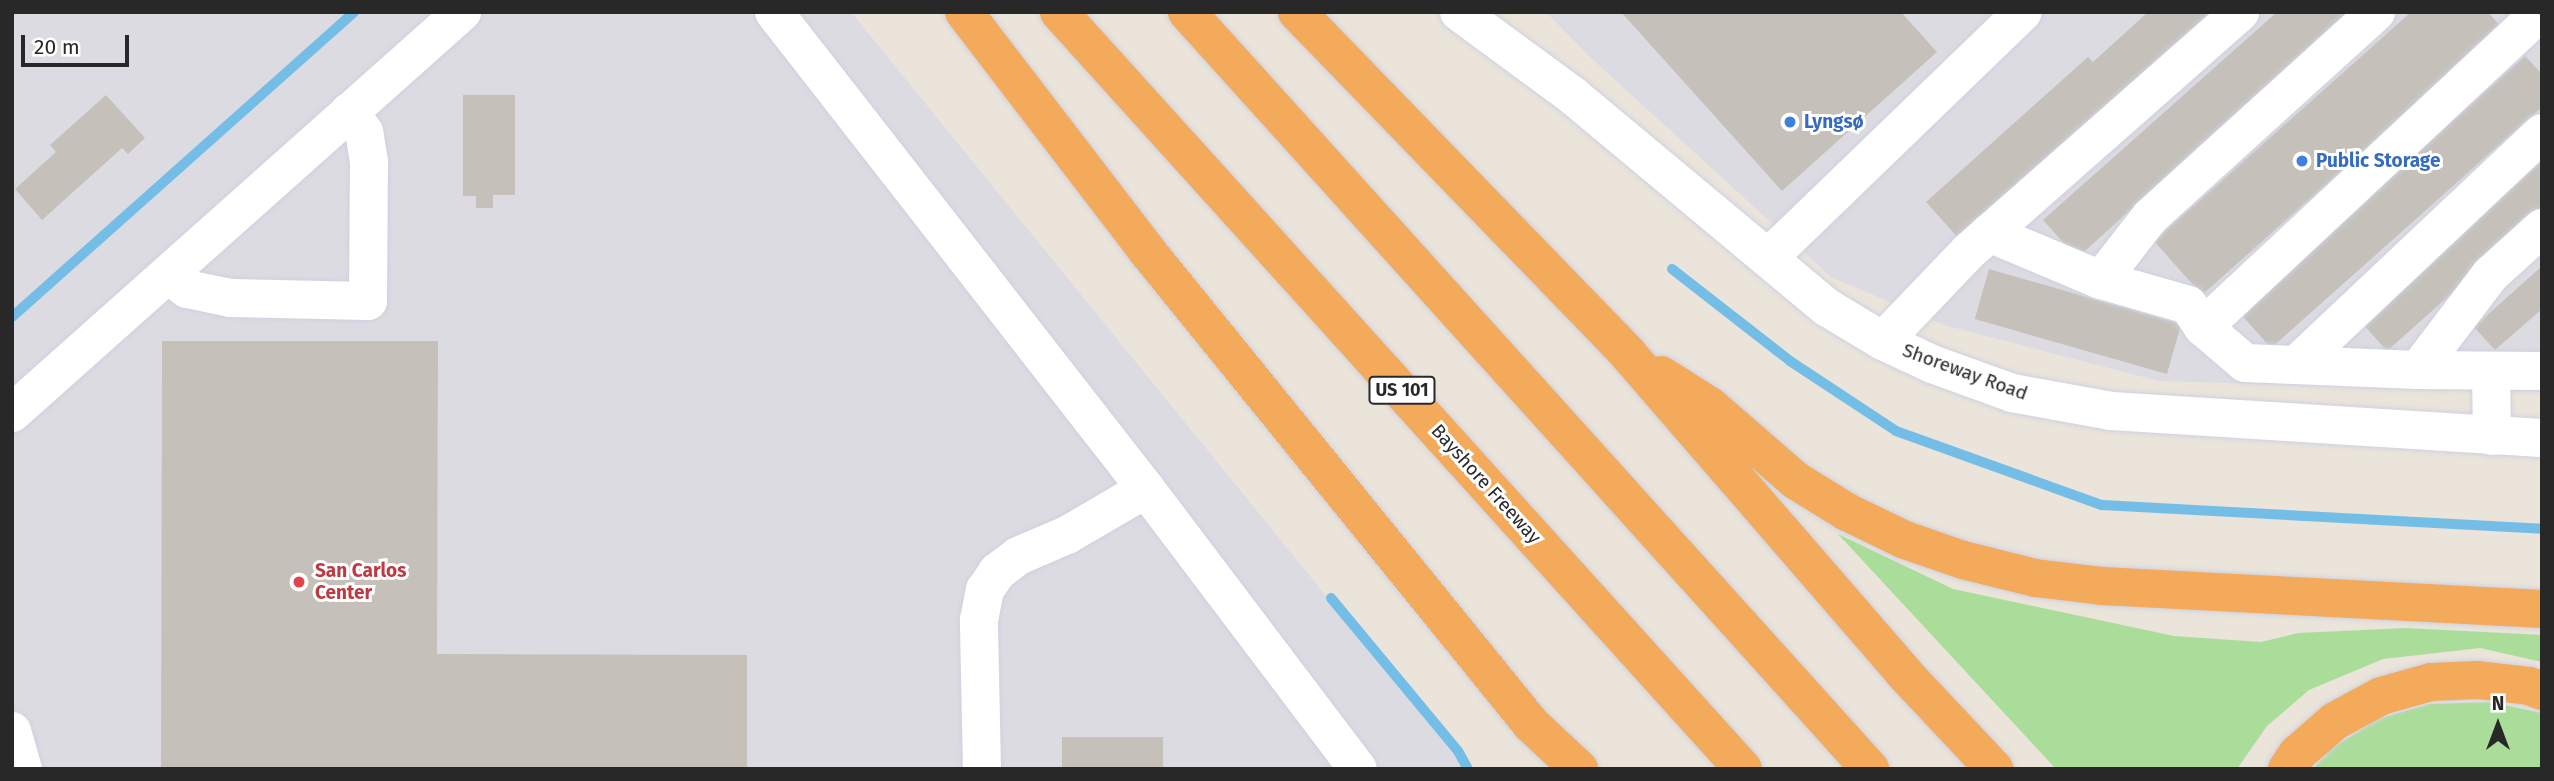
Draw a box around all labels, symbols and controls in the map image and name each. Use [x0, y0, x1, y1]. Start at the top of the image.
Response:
scale bar [24, 21, 133, 65]
text: 20 m [34, 34, 80, 60]
place label: Lyngsø [1804, 111, 1864, 133]
marker: Lyngsø [1782, 114, 1798, 130]
place label: Public Storage [2316, 150, 2440, 172]
marker: Public Storage [2294, 153, 2310, 169]
street label: Shoreway Road [1899, 339, 2031, 405]
road number: US 101 [1367, 376, 1437, 404]
street label: Bayshore Freeway [1426, 420, 1546, 548]
place label: San Carlos Center [315, 560, 406, 604]
marker: San Carlos Center [289, 572, 309, 592]
north arrow [2463, 690, 2533, 760]
text: N [2492, 692, 2504, 715]

